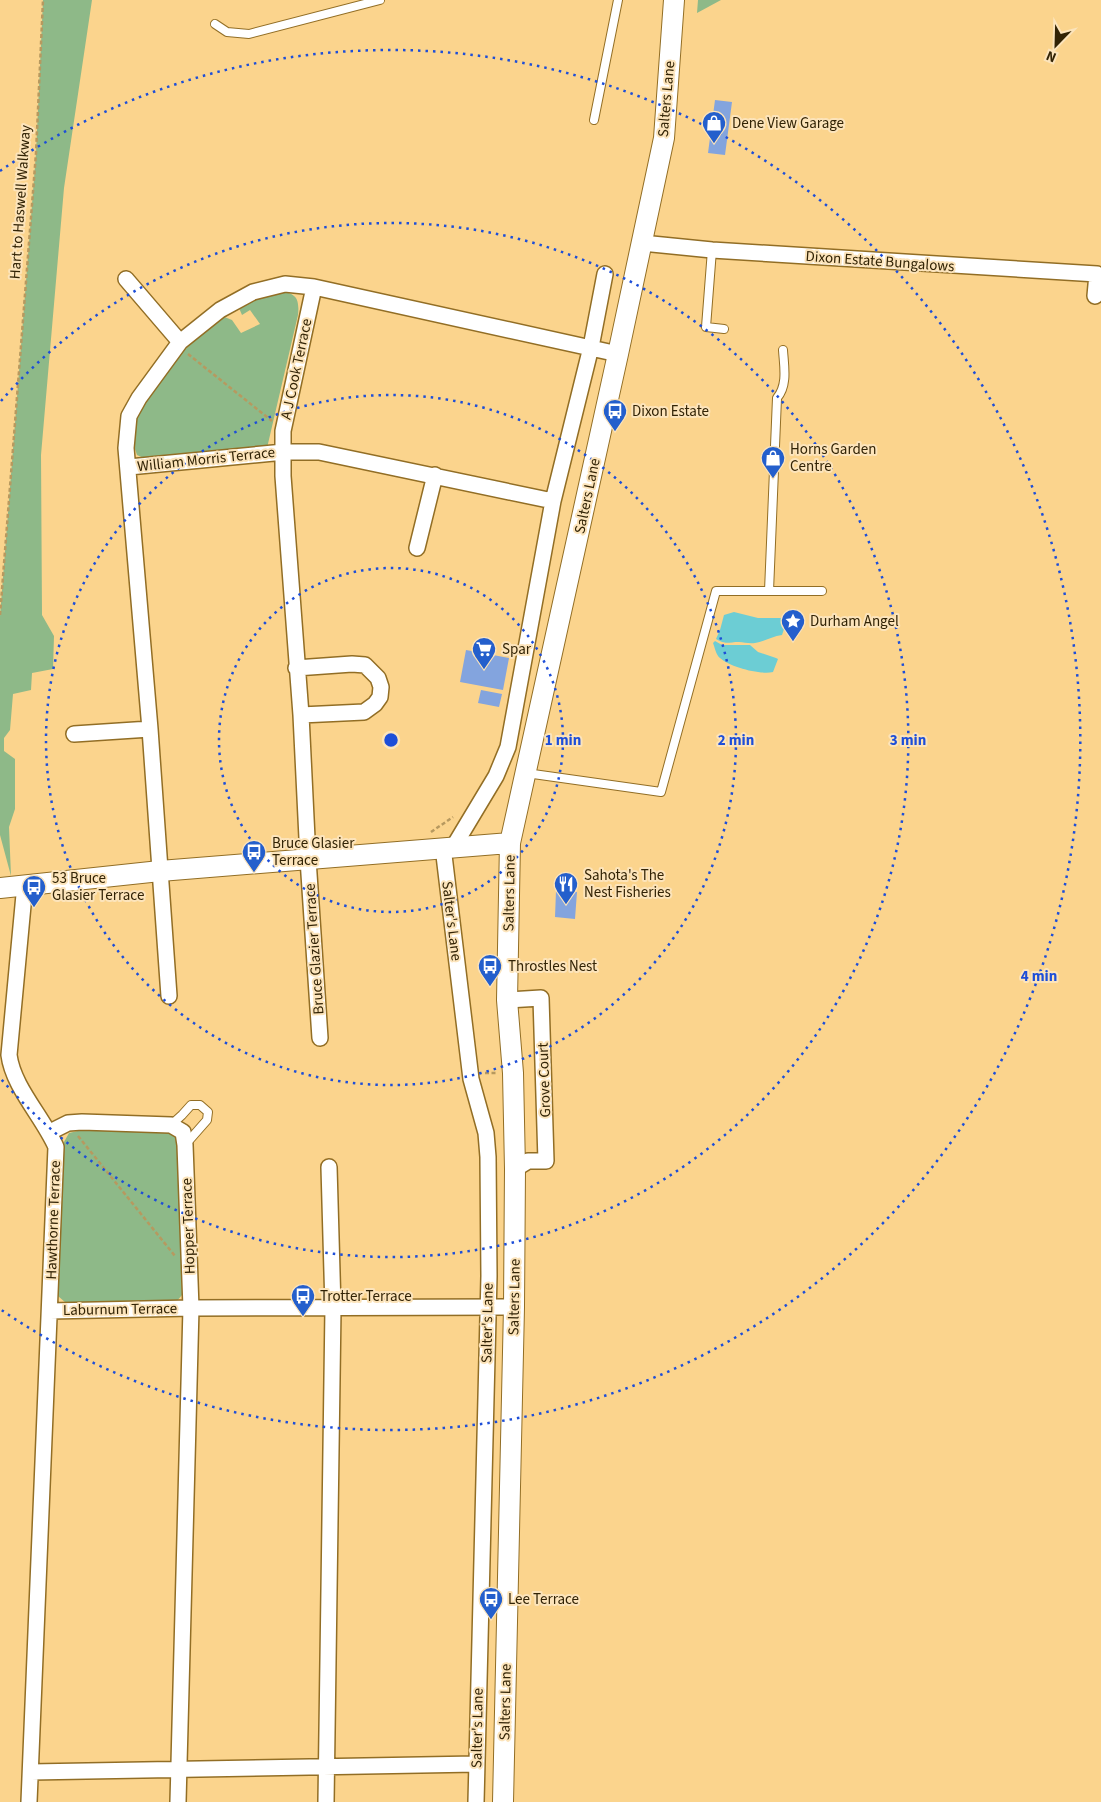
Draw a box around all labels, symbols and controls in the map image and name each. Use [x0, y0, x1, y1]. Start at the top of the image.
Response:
north arrow [1031, 20, 1081, 70]
text: N [1043, 45, 1060, 67]
street label: Salters Lane [653, 60, 680, 138]
shop icon: Dene View Garage [701, 110, 727, 144]
place label: Dene View Garage [732, 113, 844, 134]
street label: Hart to Haswell Walkway [5, 124, 36, 280]
street label: Dixon Estate Bungalows [805, 246, 955, 277]
street label: A J Cook Terrace [276, 317, 317, 421]
bus stop icon: Dixon Estate [602, 398, 628, 432]
place label: Dixon Estate [632, 401, 709, 422]
place label: Horns Garden Centre [790, 439, 876, 477]
street label: William Morris Terrace [136, 442, 276, 477]
shop icon: Horns Garden Centre [760, 445, 786, 479]
street label: Salters Lane [569, 456, 606, 536]
place icon: Durham Angel [780, 608, 806, 642]
place label: Durham Angel [810, 611, 899, 632]
supermarket icon: Spar [471, 636, 497, 670]
place label: Spar [502, 639, 532, 660]
text: 1 min [545, 730, 581, 751]
text: 2 min [718, 730, 754, 751]
text: 3 min [890, 730, 926, 751]
centre of rings [382, 731, 400, 749]
place label: Bruce Glasier Terrace [272, 833, 355, 871]
bus stop icon: Bruce Glasier Terrace [241, 839, 267, 873]
street label: Salters Lane [498, 855, 521, 932]
place label: Sahota's The Nest Fisheries [584, 865, 671, 903]
place label: 53 Bruce Glasier Terrace [52, 868, 144, 906]
restaurant icon: Sahota's The Nest Fisheries [553, 871, 579, 905]
bus stop icon: 53 Bruce Glasier Terrace [21, 874, 47, 908]
street label: Salter's Lane [436, 880, 467, 962]
street label: Bruce Glazier Terrace [299, 883, 330, 1015]
bus stop icon: Throstles Nest [477, 953, 503, 987]
place label: Throstles Nest [508, 956, 597, 977]
text: 4 min [1021, 966, 1057, 987]
street label: Grove Court [533, 1042, 556, 1118]
street label: Hawthorne Terrace [41, 1160, 66, 1280]
street label: Hopper Terrace [176, 1178, 201, 1274]
street label: Salters Lane [503, 1259, 526, 1336]
bus stop icon: Trotter Terrace [290, 1283, 316, 1317]
street label: Salter's Lane [476, 1283, 499, 1363]
place label: Trotter Terrace [320, 1286, 412, 1307]
street label: Laburnum Terrace [63, 1298, 177, 1321]
bus stop icon: Lee Terrace [478, 1586, 504, 1620]
place label: Lee Terrace [508, 1589, 579, 1610]
street label: Salters Lane [494, 1664, 517, 1741]
street label: Salter's Lane [466, 1688, 489, 1768]

